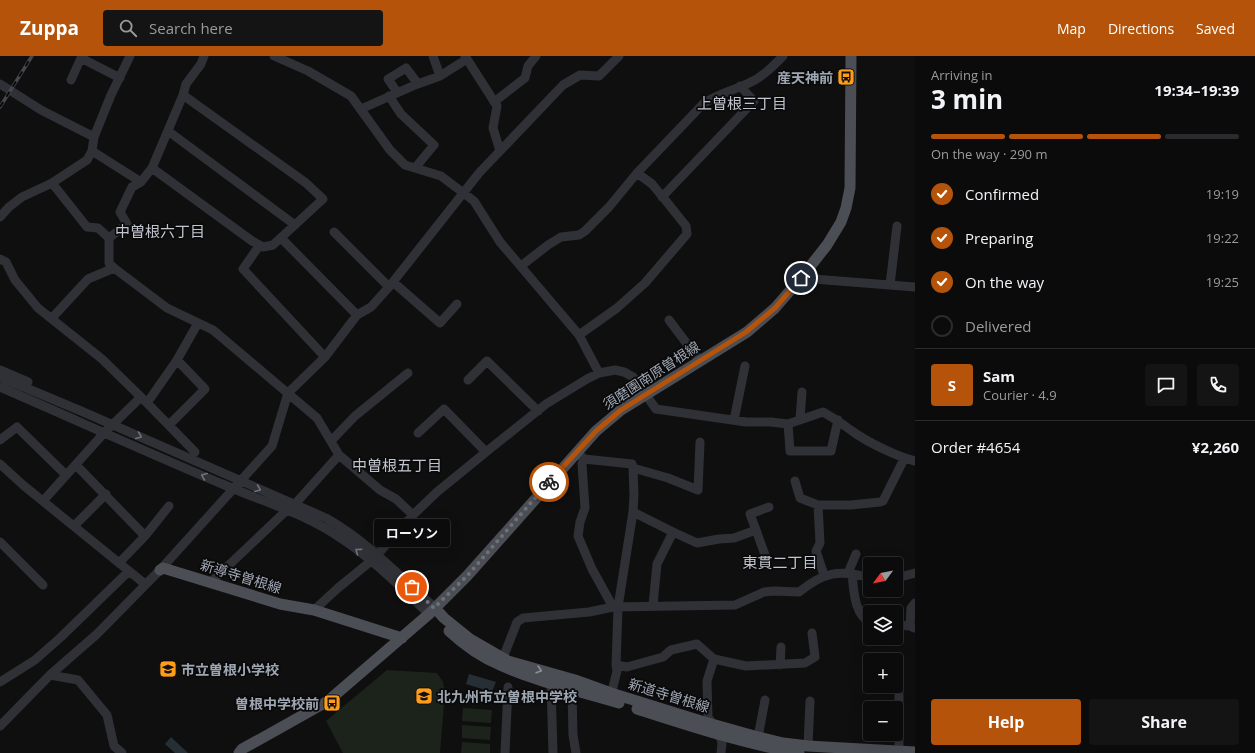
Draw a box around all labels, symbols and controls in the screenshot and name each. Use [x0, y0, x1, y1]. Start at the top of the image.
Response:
search box [103, 10, 383, 46]
text: Zuppa [20, 15, 79, 41]
icon: search [117, 17, 139, 39]
text: Search here [149, 18, 233, 38]
text: Map [1057, 19, 1086, 38]
text: Directions [1108, 19, 1174, 38]
text: Saved [1196, 19, 1235, 38]
text: Arriving in [931, 66, 993, 84]
bus stop icon: 産天神前 [836, 67, 856, 87]
place label: 産天神前 [777, 68, 833, 87]
text: 19:34–19:39 [1154, 80, 1239, 100]
text: 3 min [931, 81, 1003, 117]
district label: 上曽根三丁目 [697, 93, 787, 113]
text: On the way · 290 m [931, 145, 1047, 163]
icon: check [931, 183, 953, 205]
text: Confirmed [965, 184, 1039, 204]
text: 19:19 [1206, 185, 1239, 203]
district label: 中曽根六丁目 [115, 221, 205, 241]
icon: check [931, 227, 953, 249]
text: Preparing [965, 228, 1033, 248]
text: 19:22 [1206, 229, 1239, 247]
pin [784, 261, 818, 295]
icon: home [790, 267, 812, 289]
icon: check [931, 271, 953, 293]
text: On the way [965, 272, 1044, 292]
text: 19:25 [1206, 273, 1239, 291]
text: Delivered [965, 316, 1032, 336]
street label: 須磨園南原曽根線 [599, 337, 703, 413]
button: chat [1145, 364, 1187, 406]
button: phone [1197, 364, 1239, 406]
text: Sam [983, 366, 1015, 386]
text: S [948, 375, 956, 395]
text: Courier · 4.9 [983, 386, 1057, 404]
one-way arrow [134, 431, 142, 439]
text: Order #4654 [931, 437, 1020, 457]
text: ¥2,260 [1192, 437, 1239, 457]
district label: 中曽根五丁目 [352, 455, 442, 475]
courier [529, 462, 569, 502]
icon: bike [538, 471, 560, 493]
one-way arrow [200, 473, 208, 481]
one-way arrow [254, 484, 261, 492]
callout: ローソン [374, 519, 450, 547]
text: ローソン [386, 524, 438, 542]
one-way arrow [356, 548, 363, 555]
district label: 東貫二丁目 [742, 552, 818, 572]
street label: 新導寺曽根線 [198, 555, 284, 597]
north arrow [863, 557, 903, 597]
map controls [863, 557, 903, 741]
pin [395, 570, 429, 604]
icon: bag [401, 576, 423, 598]
button: layers [863, 605, 903, 645]
button: + [863, 653, 903, 693]
school or university icon: 市立曽根小学校 [158, 659, 178, 679]
place label: 市立曽根小学校 [181, 660, 279, 679]
one-way arrow [535, 665, 542, 674]
street label: 新道寺曽根線 [626, 674, 712, 716]
school or university icon: 北九州市立曽根中学校 [414, 686, 434, 706]
place label: 北九州市立曽根中学校 [437, 687, 577, 706]
bus stop icon: 曽根中学校前 [322, 693, 342, 713]
place label: 曽根中学校前 [235, 694, 319, 713]
button: Help [931, 699, 1081, 745]
button: Share [1089, 699, 1239, 745]
button: − [863, 701, 903, 741]

